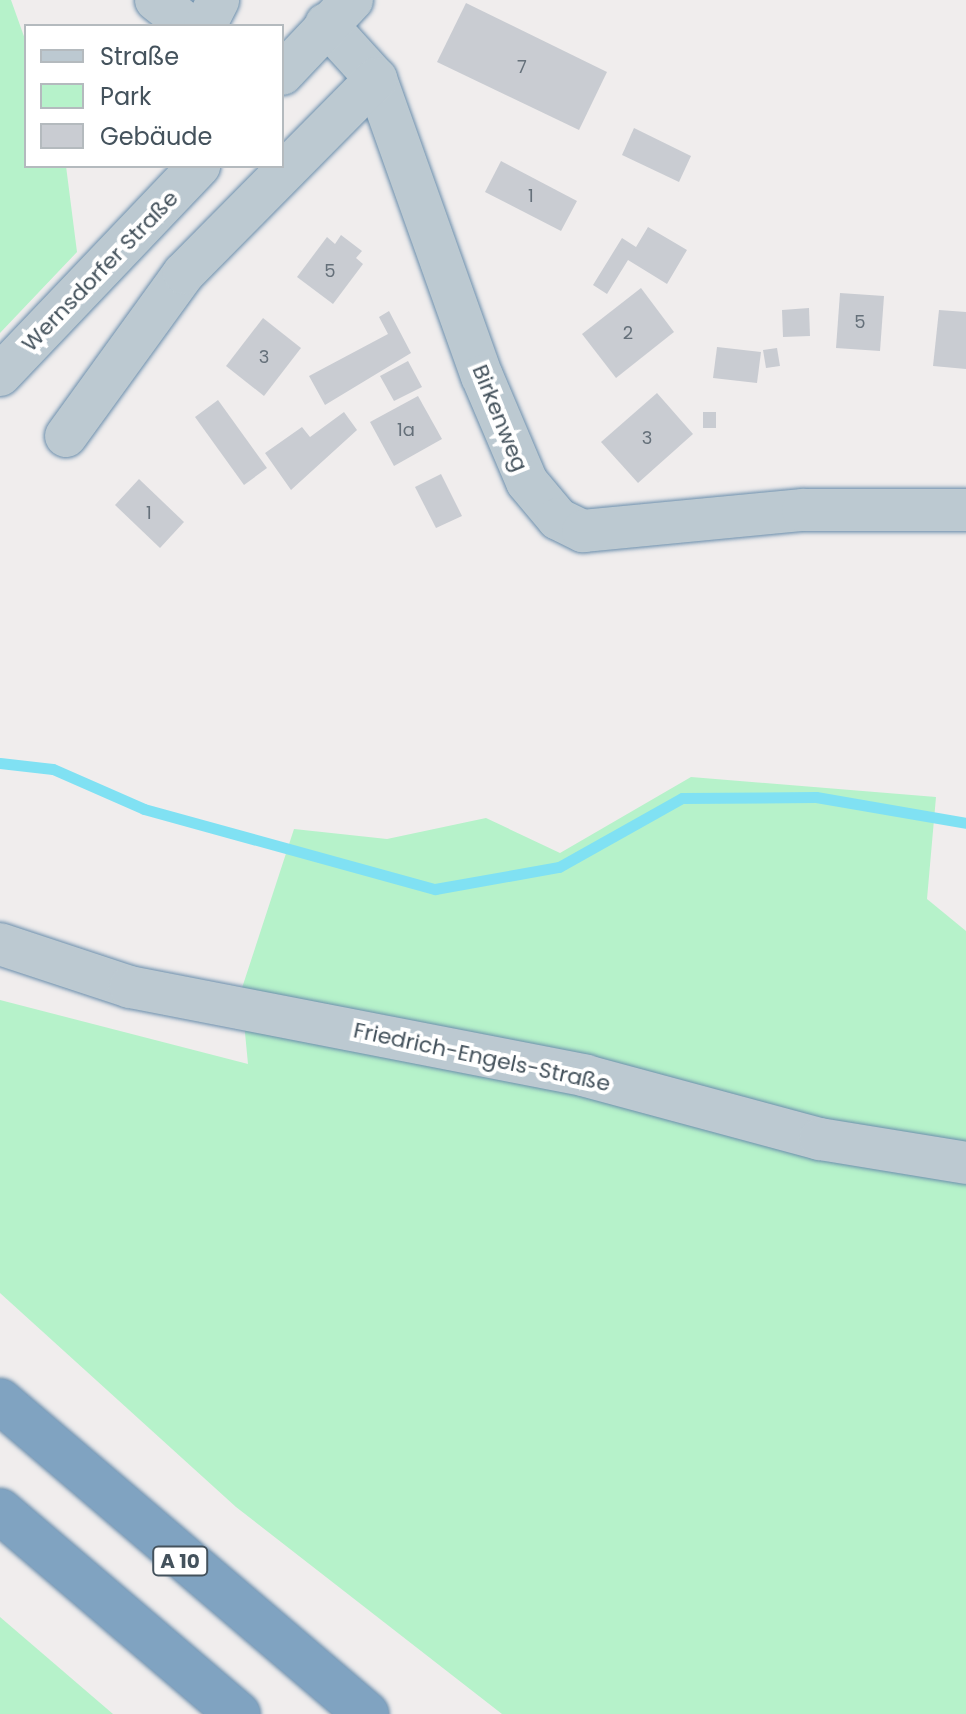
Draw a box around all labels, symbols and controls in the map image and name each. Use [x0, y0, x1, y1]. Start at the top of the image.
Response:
legend [24, 24, 284, 168]
text: Straße [100, 40, 179, 73]
house number: 7 [517, 56, 527, 78]
text: Park [100, 80, 151, 113]
text: Gebäude [100, 120, 212, 153]
street label: Wernsdorfer Straße [16, 185, 184, 357]
house number: 1 [528, 185, 534, 207]
house number: 5 [324, 260, 336, 282]
house number: 5 [854, 311, 866, 333]
house number: 2 [623, 322, 633, 344]
house number: 3 [259, 346, 269, 368]
street label: Birkenweg [467, 361, 533, 475]
house number: 1a [397, 419, 415, 441]
house number: 3 [642, 427, 652, 449]
house number: 1 [146, 502, 152, 524]
street label: Friedrich-Engels-Straße [351, 1017, 613, 1097]
road number: A 10 [152, 1545, 208, 1577]

